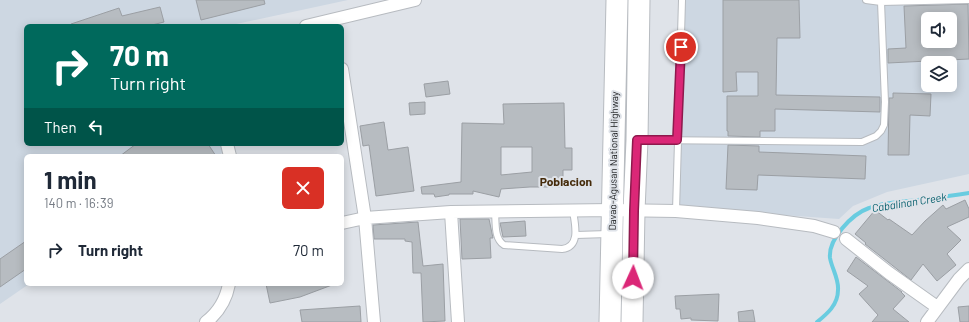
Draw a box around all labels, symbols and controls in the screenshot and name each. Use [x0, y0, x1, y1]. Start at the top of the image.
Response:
map controls [921, 12, 957, 92]
button: sound [921, 12, 957, 48]
pin [664, 30, 698, 64]
icon: arrive [670, 36, 692, 58]
text: 70 m [110, 38, 169, 72]
icon: right [44, 40, 96, 92]
button: layers [921, 56, 957, 92]
text: Turn right [110, 72, 186, 94]
street label: Davao-Agusan National Highway [606, 91, 620, 231]
icon: left [85, 116, 107, 138]
text: Then [44, 118, 77, 136]
text: 1 min [44, 165, 97, 194]
button: close [282, 167, 324, 209]
district label: Poblacion [540, 174, 592, 188]
water label: Cabalinan Creek [871, 190, 948, 214]
text: 140 m · 16:39 [44, 195, 113, 211]
icon: right [44, 239, 66, 261]
text: Turn right [78, 241, 143, 259]
text: 70 m [293, 241, 324, 259]
position arrow [612, 257, 654, 299]

